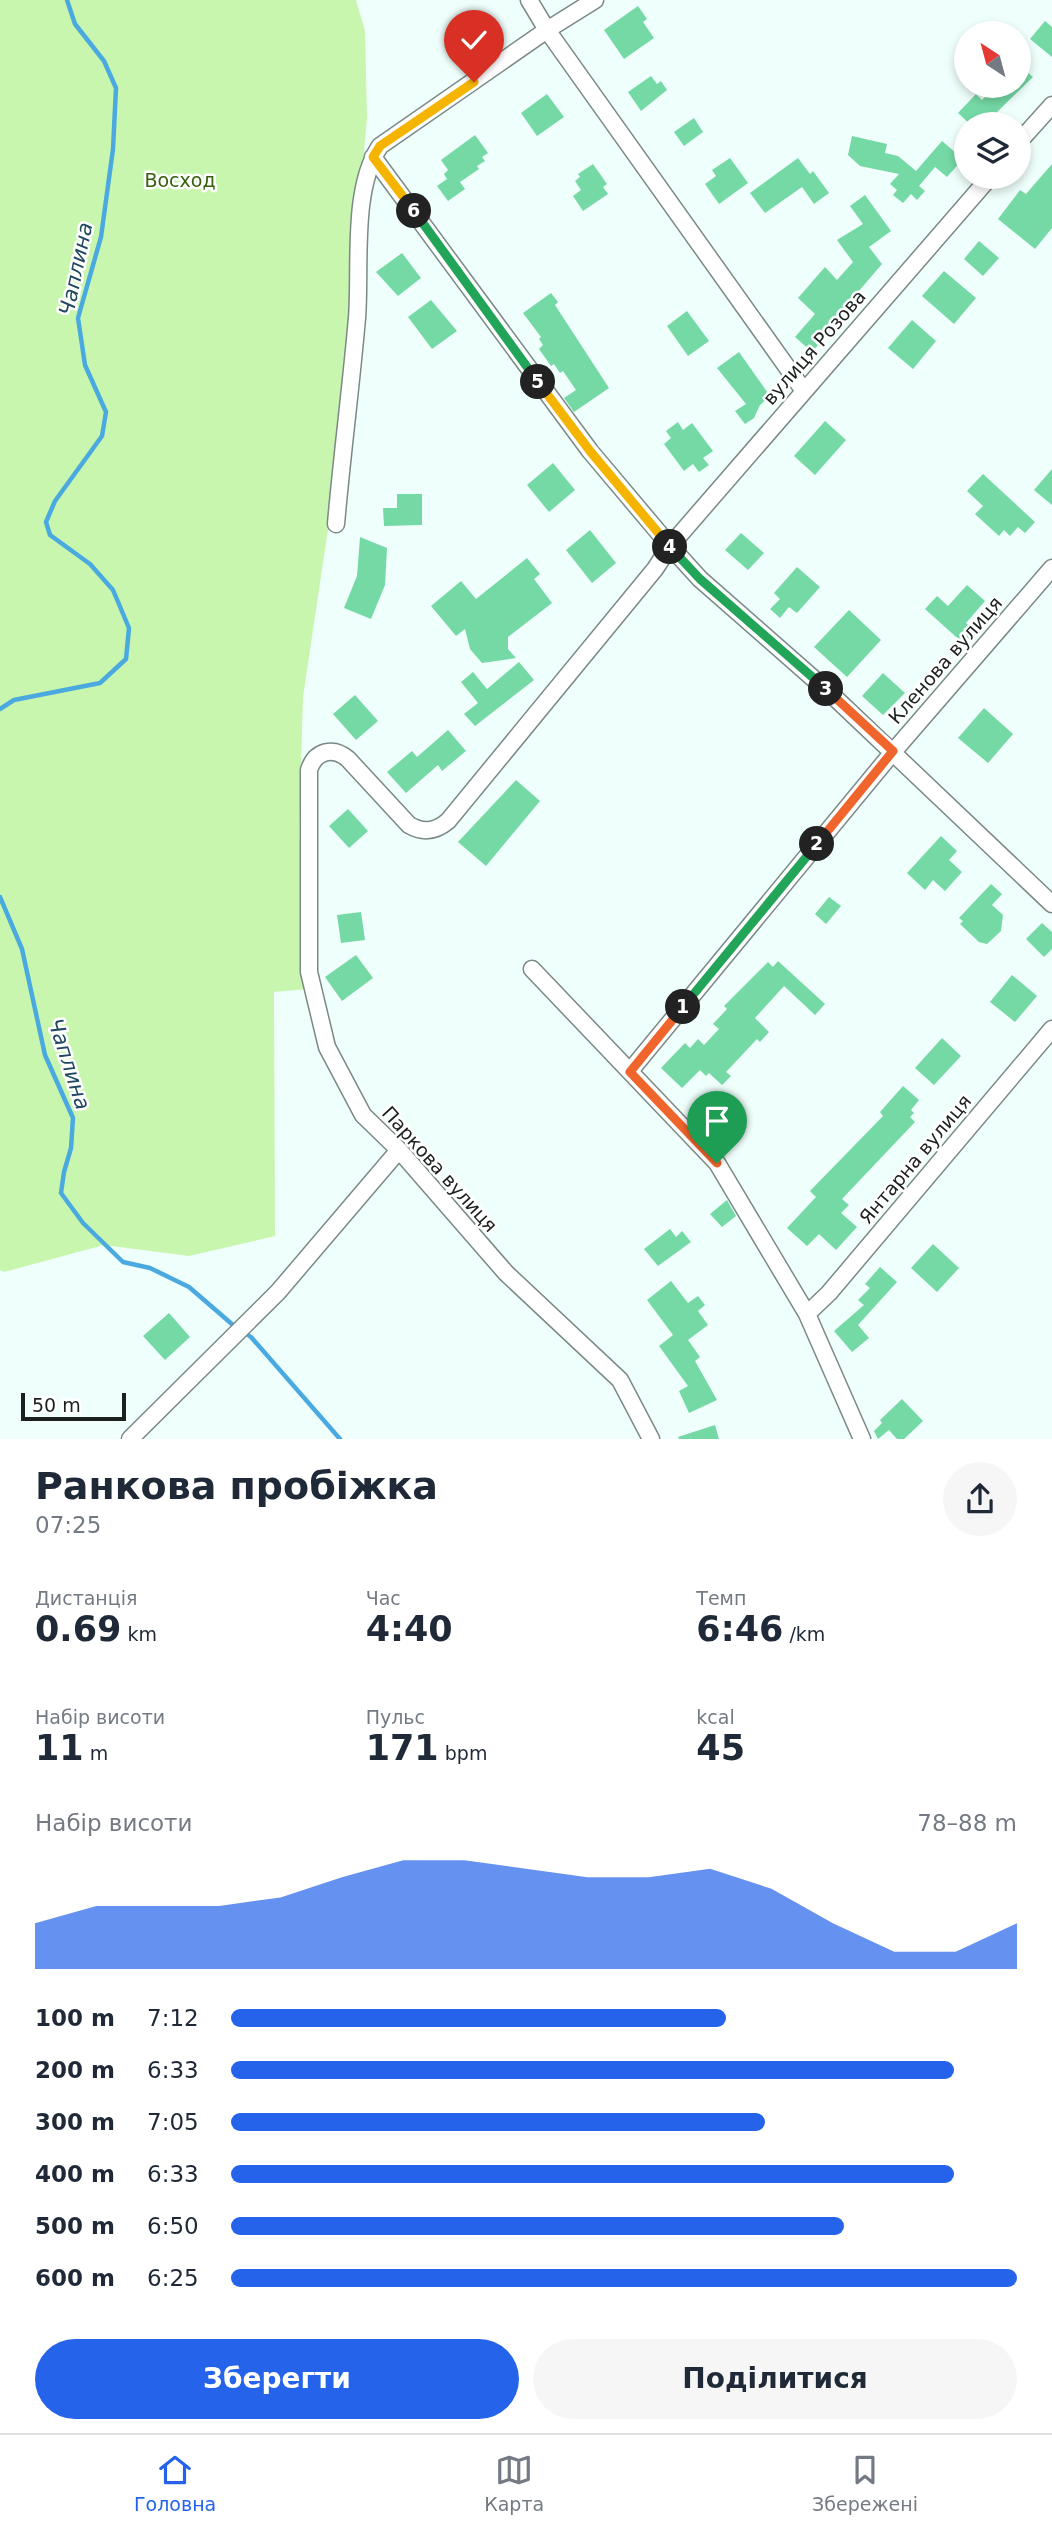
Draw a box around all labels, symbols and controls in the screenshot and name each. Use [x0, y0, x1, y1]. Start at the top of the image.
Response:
pin [444, 10, 504, 82]
icon: check [455, 21, 493, 59]
north arrow [954, 21, 1031, 98]
map controls [954, 21, 1031, 189]
button: layers [954, 112, 1031, 189]
park label: Восход [144, 169, 216, 191]
pin: 6 [396, 194, 432, 228]
text: 6 [407, 199, 420, 221]
water label: Чаплина [54, 220, 98, 318]
street label: вулиця Розова [758, 285, 870, 409]
pin: 5 [520, 364, 556, 400]
text: 5 [531, 370, 544, 392]
pin: 4 [652, 530, 688, 564]
text: 4 [663, 535, 676, 557]
street label: Кленова вулиця [884, 592, 1006, 728]
pin: 3 [808, 672, 844, 706]
text: 3 [819, 677, 832, 699]
pin: 2 [800, 826, 834, 862]
text: 2 [810, 832, 823, 854]
pin: 1 [666, 990, 700, 1024]
text: 1 [676, 995, 689, 1017]
water label: Чаплина [43, 1015, 95, 1113]
street label: Янтарна вулиця [855, 1090, 975, 1228]
pin [687, 1091, 747, 1163]
street label: Паркова вулиця [378, 1102, 502, 1236]
icon: arrive [698, 1102, 736, 1140]
scale bar [21, 1390, 126, 1422]
text: 50 m [32, 1394, 81, 1416]
button: share [943, 1462, 1017, 1536]
text: Ранкова пробіжка [35, 1464, 438, 1508]
text: 07:25 [35, 1512, 101, 1538]
text: Дистанція [35, 1587, 137, 1609]
text: Час [366, 1587, 401, 1609]
text: Темп [696, 1587, 746, 1609]
text: 0.69 [35, 1609, 121, 1649]
text: 4:40 [366, 1609, 453, 1649]
text: 6:46 [696, 1609, 783, 1649]
text: km [121, 1623, 157, 1645]
text: /km [783, 1623, 825, 1645]
text: Набір висоти [35, 1706, 165, 1728]
text: Пульс [366, 1706, 425, 1728]
text: kcal [696, 1706, 735, 1728]
text: 11 [35, 1728, 84, 1768]
text: 171 [366, 1728, 439, 1768]
text: 45 [696, 1728, 745, 1768]
text: m [84, 1742, 108, 1764]
text: bpm [439, 1742, 487, 1764]
text: Набір висоти [35, 1810, 192, 1836]
text: 78–88 m [917, 1810, 1017, 1836]
text: 100 m [35, 2005, 115, 2031]
text: 7:12 [147, 2005, 199, 2031]
text: 200 m [35, 2057, 115, 2083]
text: 6:33 [147, 2057, 199, 2083]
text: 300 m [35, 2109, 115, 2135]
text: 7:05 [147, 2109, 199, 2135]
text: 400 m [35, 2161, 115, 2187]
text: 6:33 [147, 2161, 199, 2187]
text: 500 m [35, 2213, 115, 2239]
text: 6:50 [147, 2213, 199, 2239]
text: 600 m [35, 2265, 115, 2291]
text: 6:25 [147, 2265, 199, 2291]
button: Зберегти [35, 2339, 519, 2419]
button: Поділитися [533, 2339, 1017, 2419]
tab: Головна [134, 2451, 216, 2515]
tab: Карта [484, 2451, 544, 2515]
tab: Збережені [812, 2451, 918, 2515]

